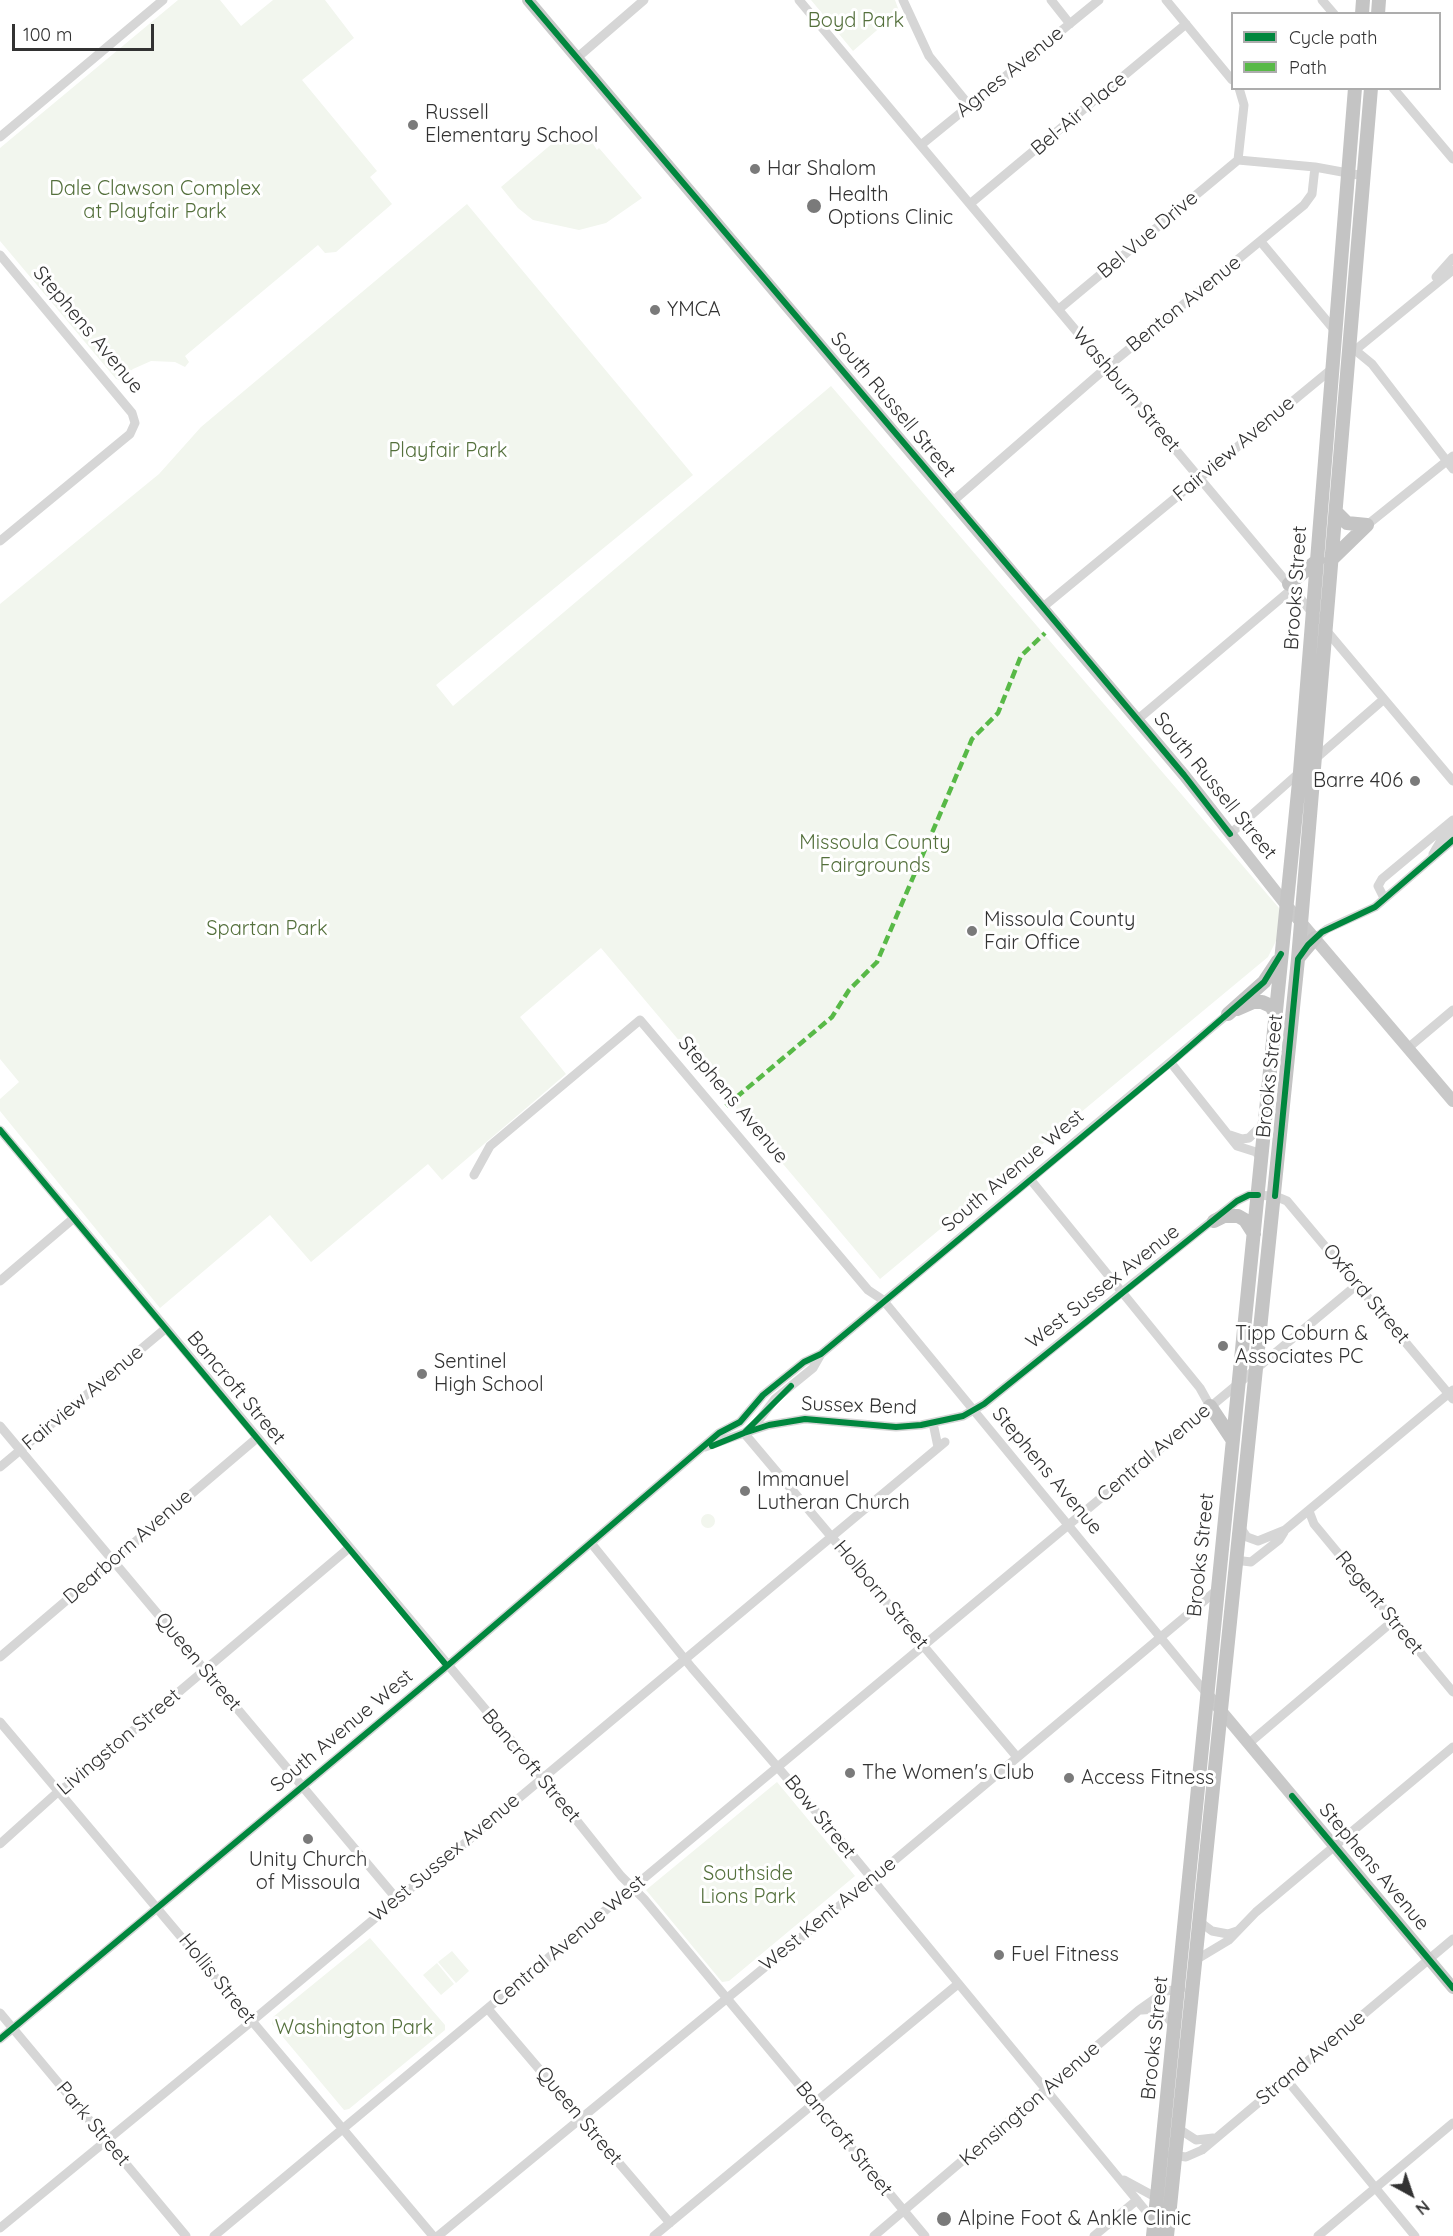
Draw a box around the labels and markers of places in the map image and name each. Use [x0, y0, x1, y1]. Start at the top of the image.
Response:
place label: Russell Elementary School [425, 101, 598, 148]
marker: Russell Elementary School [406, 118, 420, 132]
place label: Har Shalom [767, 157, 876, 181]
marker: Har Shalom [748, 162, 762, 176]
place label: Health Options Clinic [828, 183, 953, 230]
marker: Health Options Clinic [805, 197, 823, 215]
place label: YMCA [667, 298, 721, 322]
marker: YMCA [648, 303, 662, 317]
place label: Barre 406 [1313, 769, 1403, 793]
marker: Barre 406 [1408, 774, 1422, 788]
place label: Missoula County Fair Office [984, 908, 1135, 955]
marker: Missoula County Fair Office [965, 924, 979, 938]
place label: Tipp Coburn & Associates PC [1235, 1322, 1368, 1369]
marker: Tipp Coburn & Associates PC [1216, 1339, 1230, 1353]
place label: Sentinel High School [434, 1350, 544, 1397]
marker: Sentinel High School [415, 1367, 429, 1381]
place label: Immanuel Lutheran Church [757, 1468, 910, 1515]
marker: Immanuel Lutheran Church [738, 1484, 752, 1498]
place label: The Women's Club [862, 1761, 1034, 1785]
marker: The Women's Club [843, 1766, 857, 1780]
place label: Access Fitness [1081, 1766, 1214, 1790]
marker: Access Fitness [1062, 1771, 1076, 1785]
marker: Unity Church of Missoula [301, 1832, 315, 1846]
place label: Unity Church of Missoula [249, 1848, 367, 1895]
place label: Fuel Fitness [1011, 1943, 1119, 1967]
marker: Fuel Fitness [992, 1948, 1006, 1962]
place label: Alpine Foot & Ankle Clinic [958, 2207, 1191, 2231]
marker: Alpine Foot & Ankle Clinic [935, 2210, 953, 2228]

